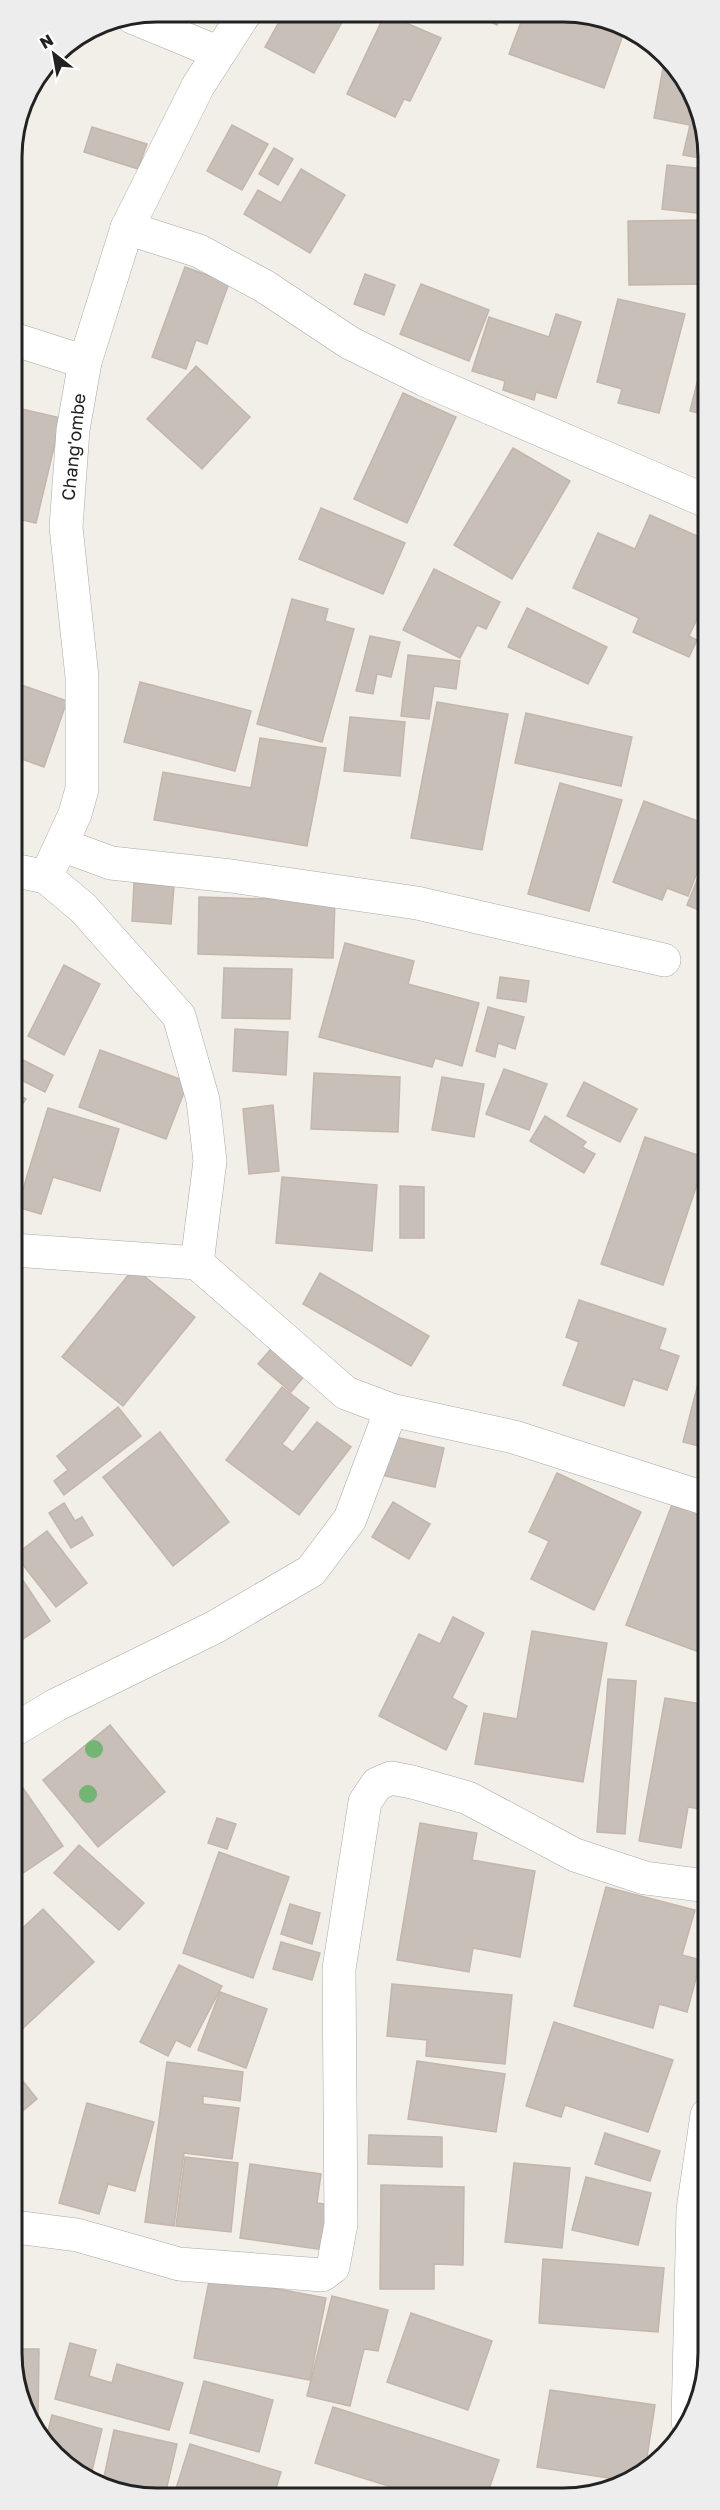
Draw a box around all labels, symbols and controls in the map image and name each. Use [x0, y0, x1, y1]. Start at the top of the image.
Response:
north arrow [24, 24, 84, 84]
text: N [36, 29, 57, 53]
street label: Chang'ombe [56, 392, 90, 502]

